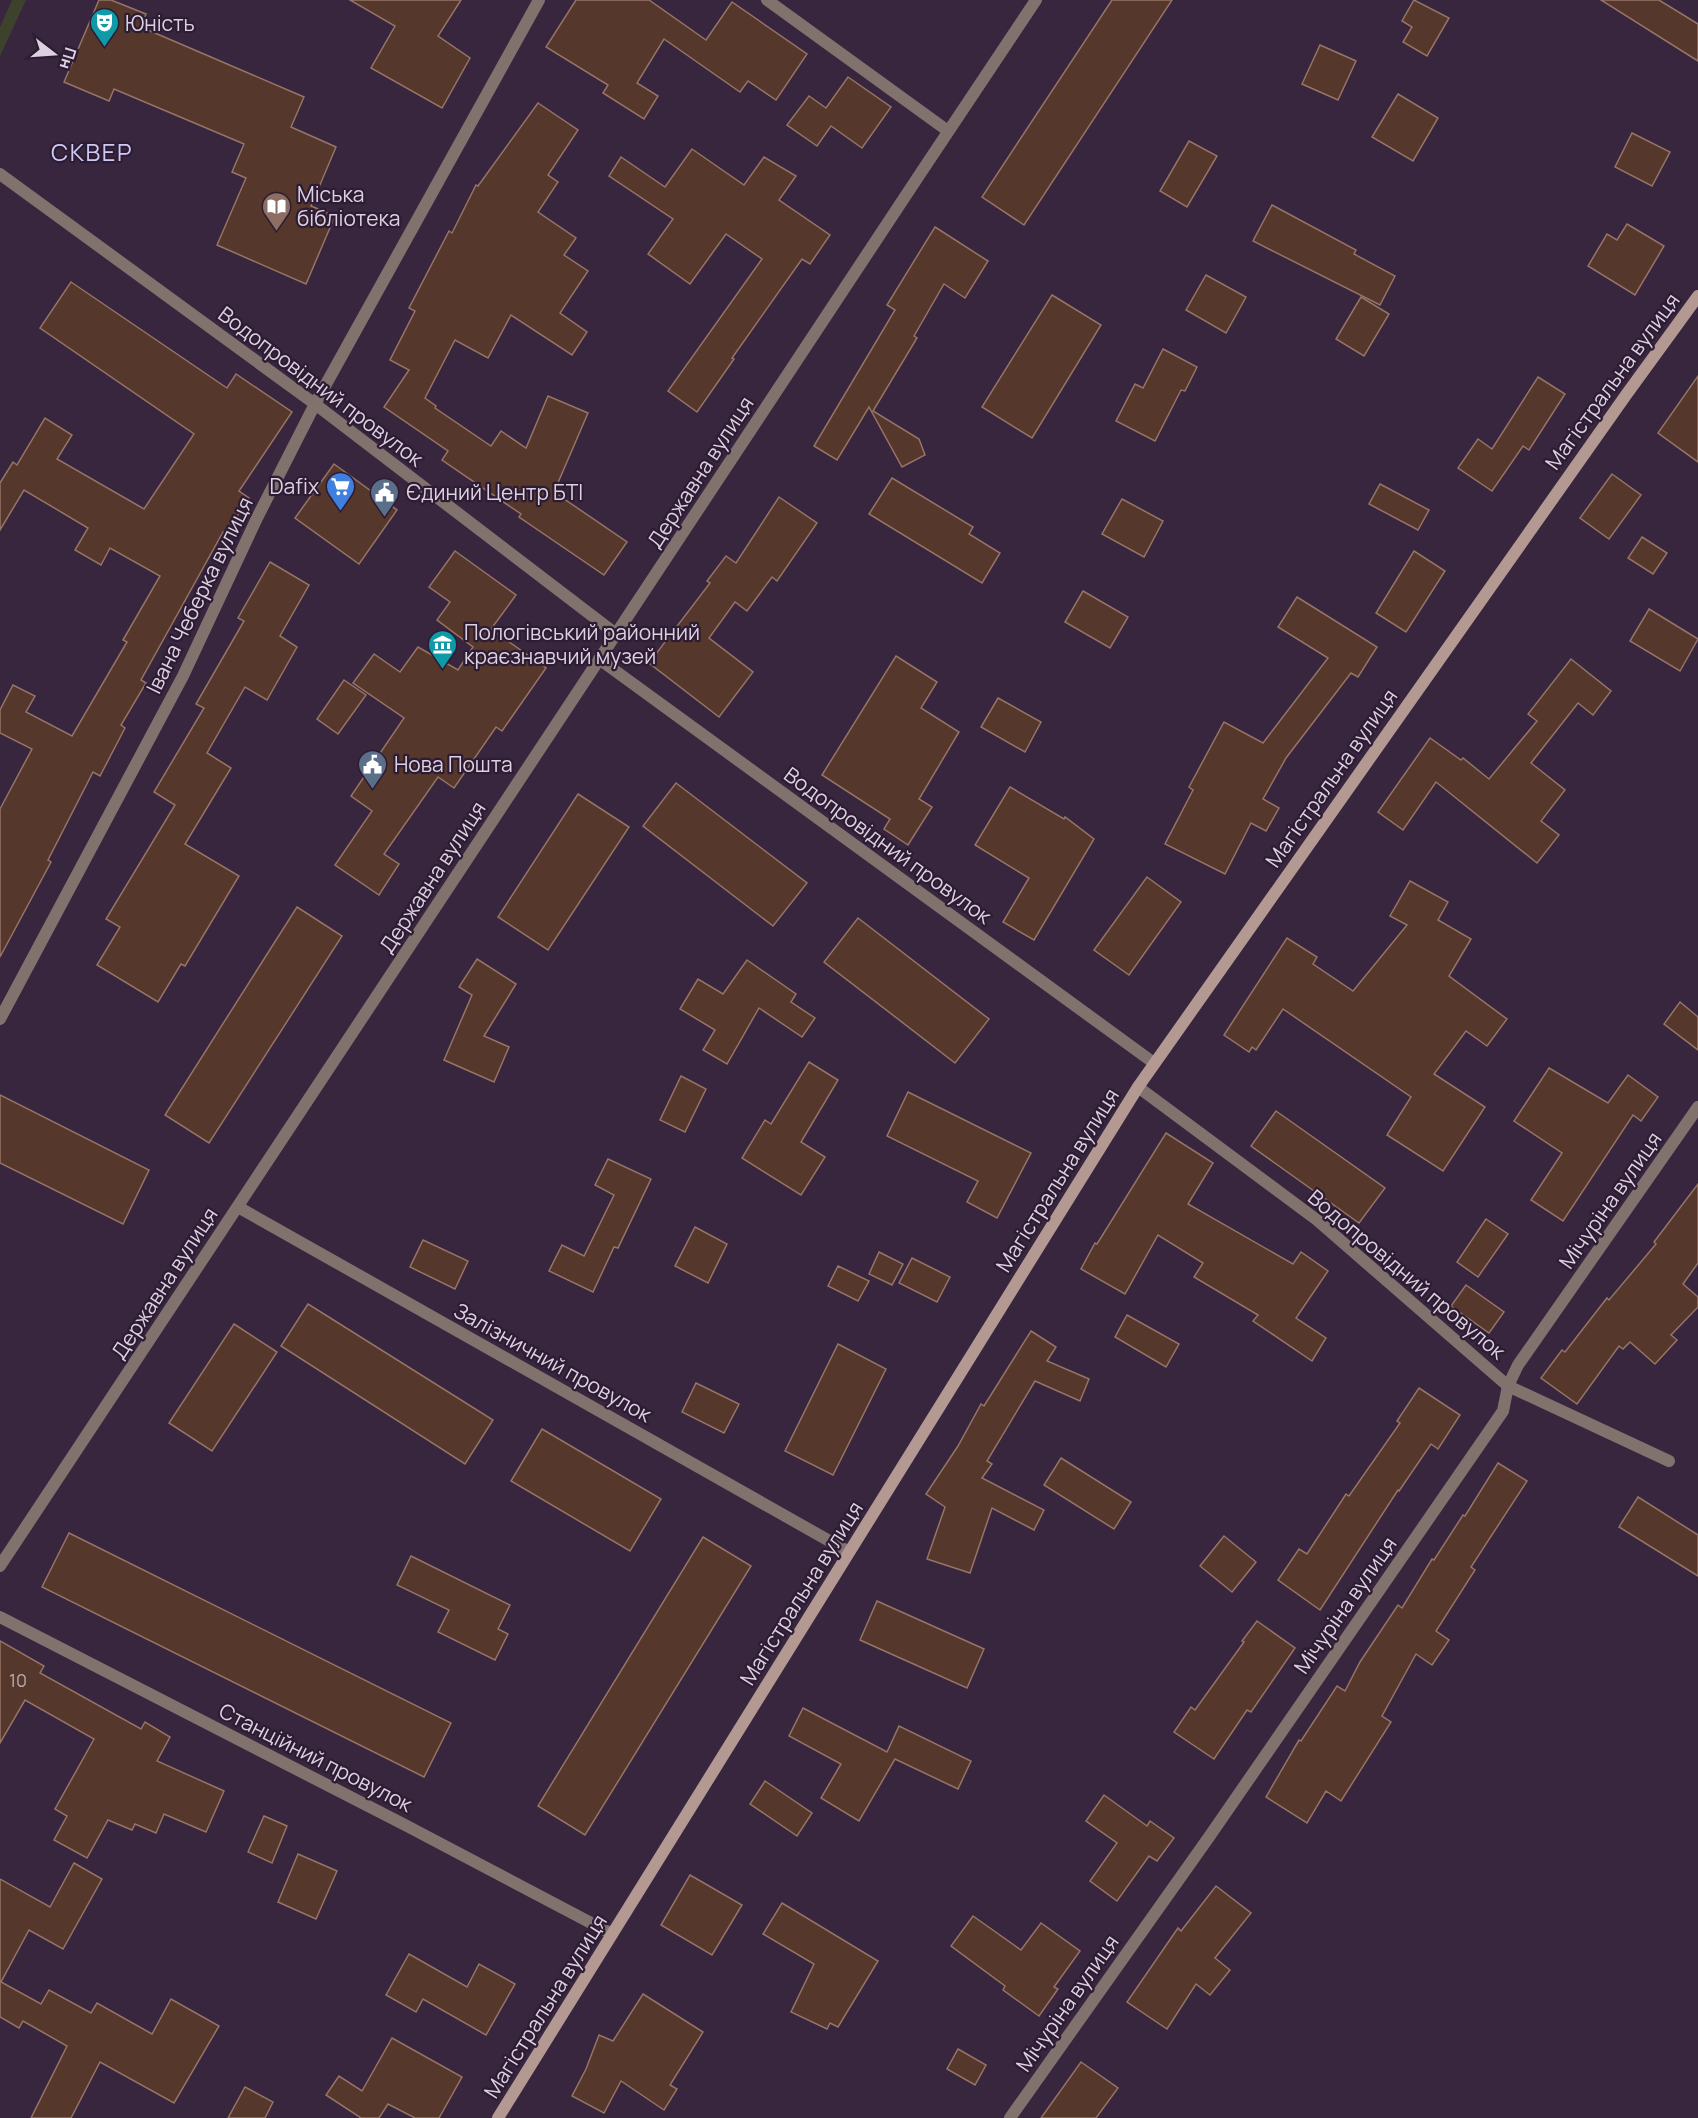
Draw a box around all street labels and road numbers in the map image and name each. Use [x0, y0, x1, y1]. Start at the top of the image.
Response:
street label: Магістральна вулиця [1538, 287, 1686, 475]
street label: Водопровідний провулок [213, 300, 430, 473]
street label: Державна вулиця [640, 391, 760, 553]
street label: Івана Чеберка вулиця [139, 492, 259, 698]
street label: Магістральна вулиця [1259, 683, 1403, 873]
street label: Водопровідний провулок [779, 760, 998, 930]
street label: Державна вулиця [372, 796, 492, 958]
street label: Магістральна вулиця [989, 1083, 1125, 1277]
street label: Мічуріна вулиця [1552, 1126, 1668, 1274]
street label: Водопровідний провулок [1302, 1183, 1512, 1365]
street label: Державна вулиця [104, 1202, 224, 1364]
street label: Залізничний провулок [449, 1296, 657, 1428]
street label: Магістральна вулиця [733, 1496, 869, 1690]
street label: Мічуріна вулиця [1287, 1531, 1403, 1679]
street label: Станційний провулок [215, 1696, 418, 1818]
street label: Магістральна вулиця [477, 1909, 613, 2103]
street label: Мічуріна вулиця [1009, 1929, 1125, 2077]

